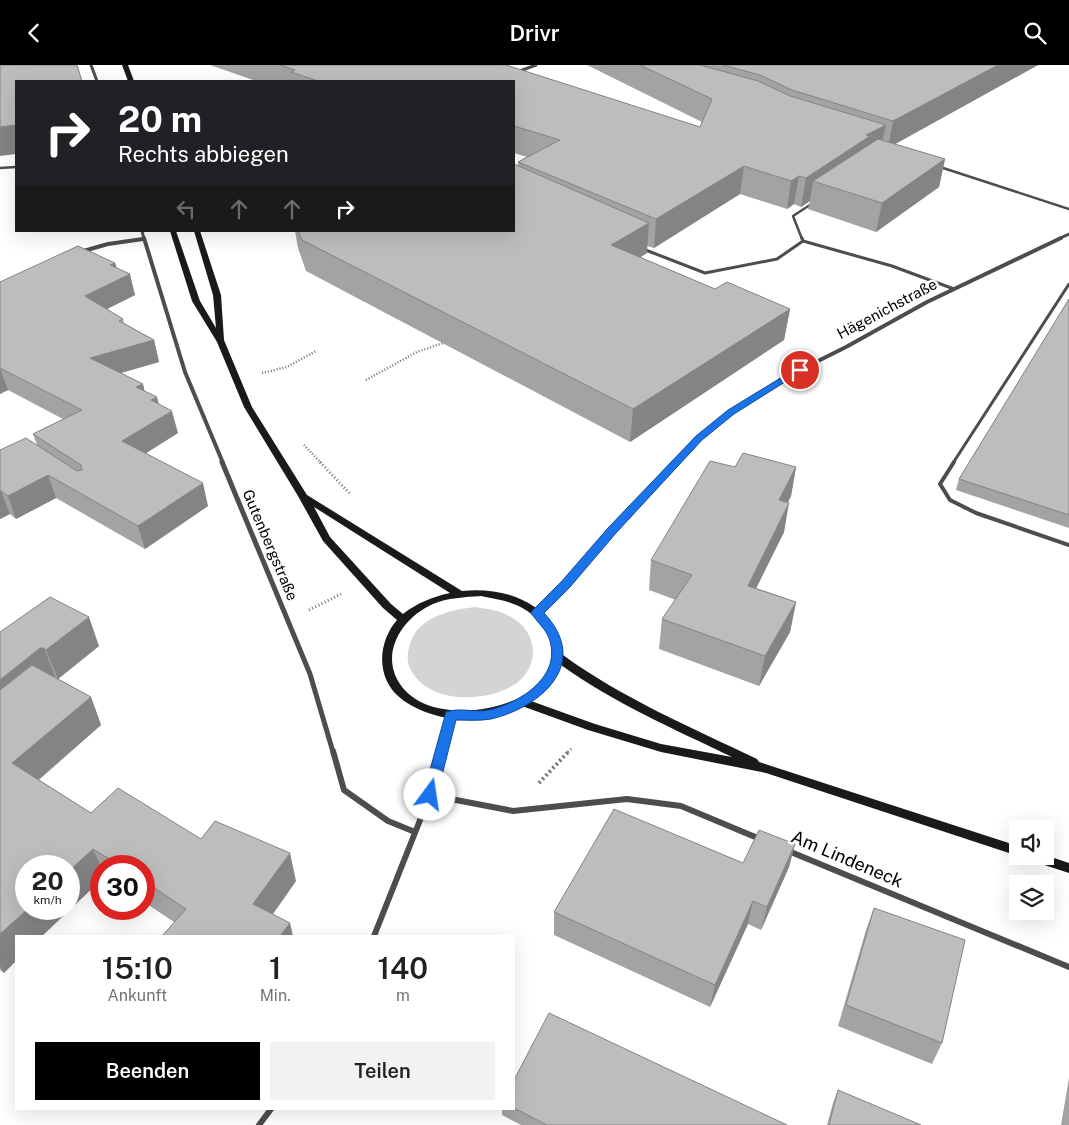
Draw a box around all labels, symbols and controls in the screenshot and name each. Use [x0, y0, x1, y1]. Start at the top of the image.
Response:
icon: back [20, 19, 48, 47]
icon: search [1021, 19, 1049, 47]
text: Drivr [509, 20, 560, 46]
text: 20 m [118, 99, 202, 140]
icon: right [35, 100, 100, 165]
text: Rechts abbiegen [118, 141, 289, 167]
icon: left [172, 195, 200, 223]
icon: ahead [225, 195, 253, 223]
icon: ahead [278, 195, 306, 223]
icon: right [331, 195, 359, 223]
street label: Hägenichstraße [834, 275, 940, 342]
pin [779, 349, 821, 391]
icon: arrive [786, 356, 814, 384]
street label: Gutenbergstraße [239, 487, 302, 603]
position arrow [403, 768, 455, 820]
map controls [1009, 820, 1054, 920]
button: sound [1009, 820, 1054, 865]
street label: Am Lindeneck [788, 826, 906, 892]
speed limit sign: 30 [90, 855, 155, 920]
text: 20 [32, 866, 64, 896]
button: layers [1009, 875, 1054, 920]
text: km/h [33, 893, 62, 907]
text: 15:10 [102, 950, 173, 986]
text: 1 [269, 950, 282, 986]
text: 140 [378, 950, 428, 986]
text: Ankunft [107, 986, 167, 1005]
text: Min. [260, 986, 291, 1005]
text: m [396, 986, 410, 1005]
button: Beenden [35, 1042, 260, 1100]
button: Teilen [270, 1042, 495, 1100]

